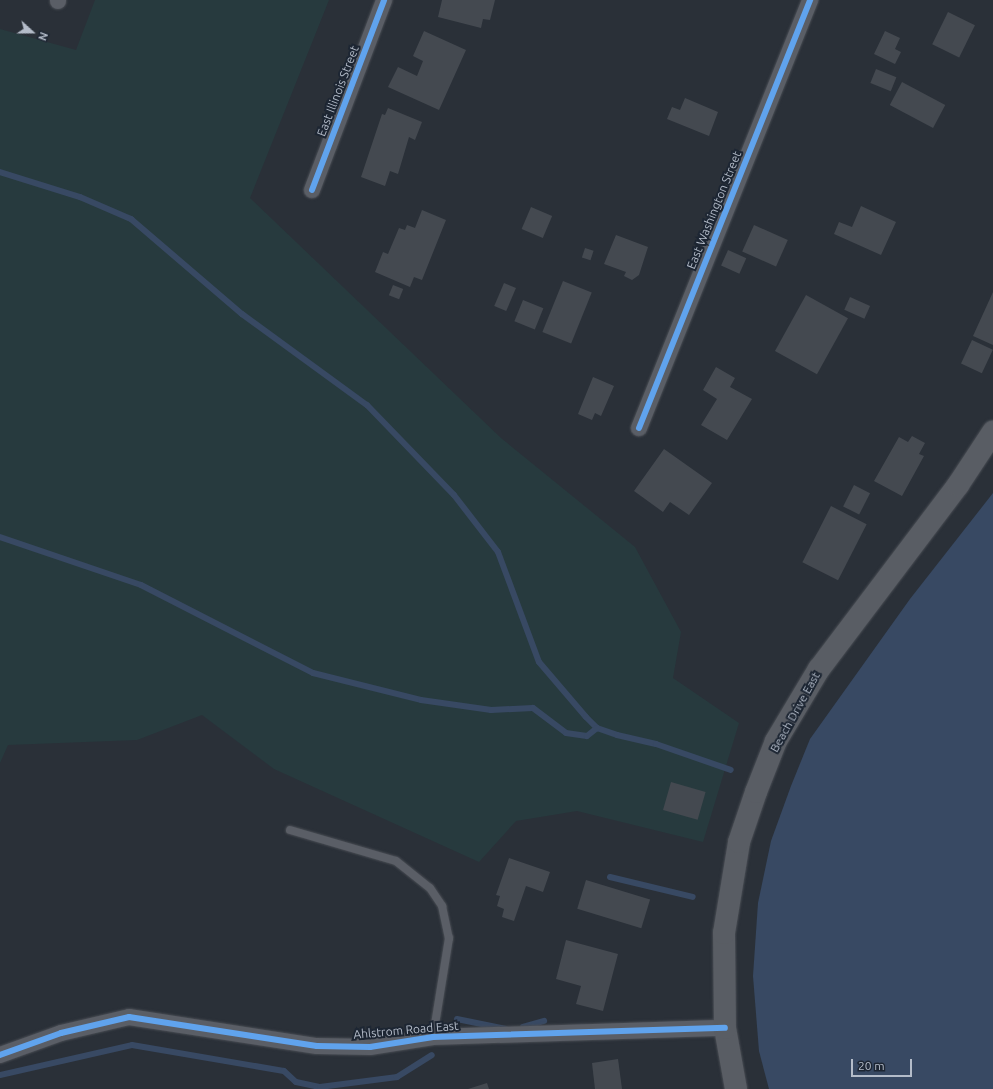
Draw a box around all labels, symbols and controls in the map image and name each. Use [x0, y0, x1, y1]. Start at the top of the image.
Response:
north arrow [12, 12, 52, 52]
text: N [36, 30, 50, 42]
street label: East Illinois Street [314, 44, 362, 138]
street label: East Washington Street [684, 149, 744, 271]
street label: Beach Drive East [767, 669, 823, 755]
street label: Ahlstrom Road East [353, 1018, 459, 1042]
scale bar [853, 1051, 914, 1077]
text: 20 m [858, 1059, 885, 1072]

